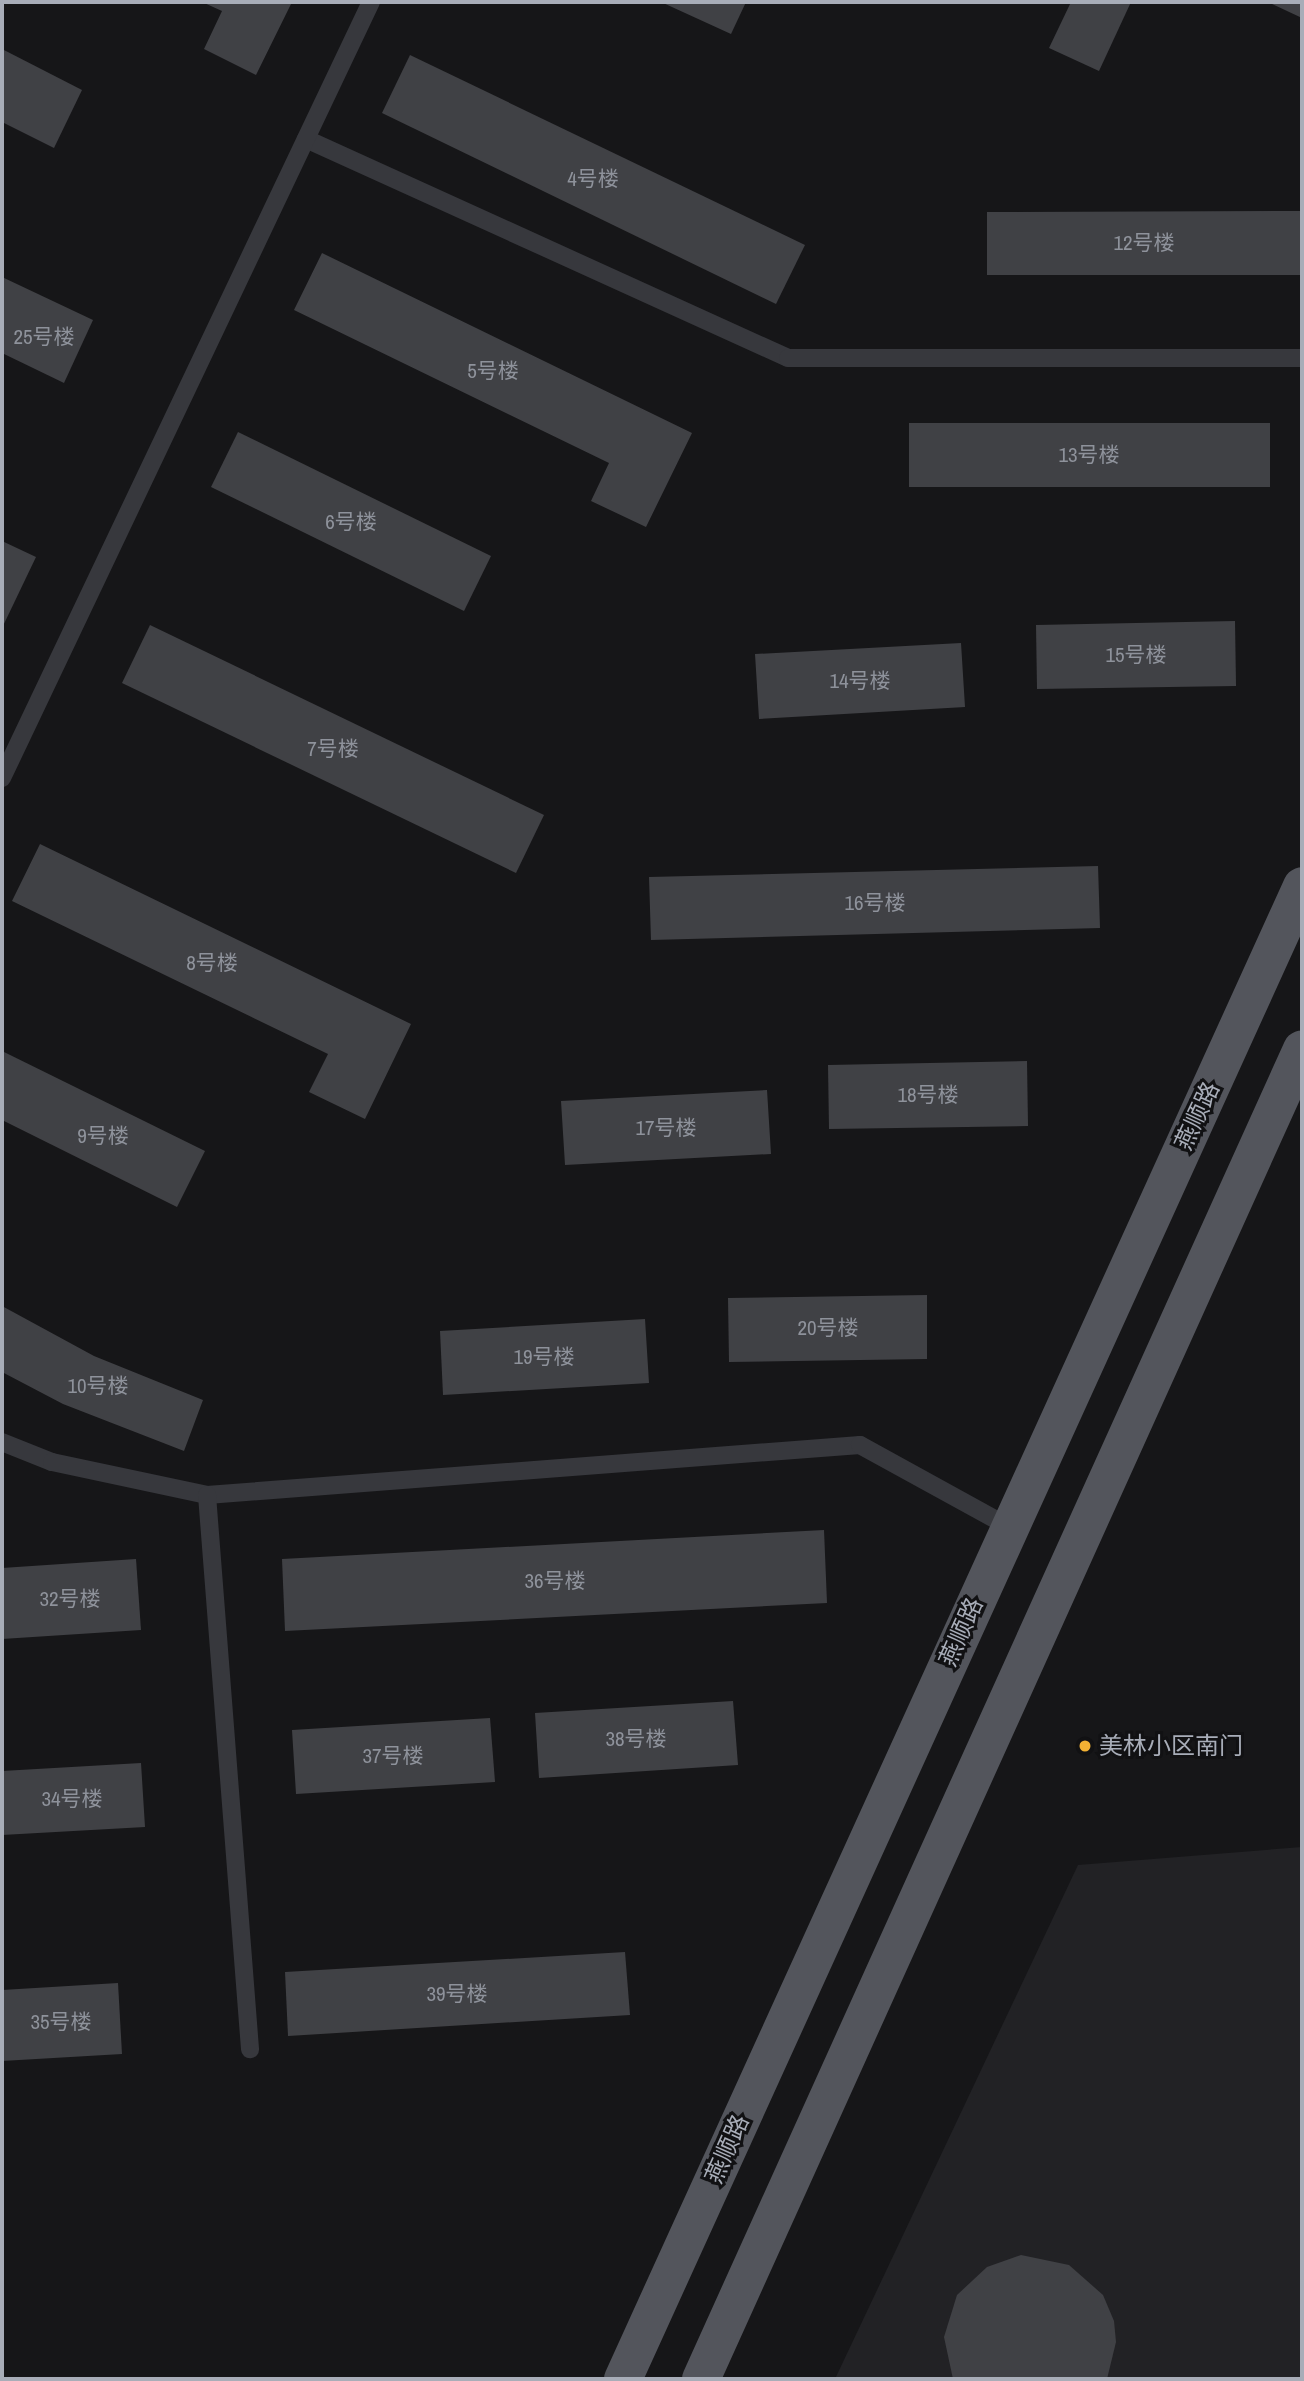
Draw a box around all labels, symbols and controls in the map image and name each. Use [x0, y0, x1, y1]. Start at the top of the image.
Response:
house number: 4号楼 [567, 166, 619, 192]
house number: 12号楼 [1113, 230, 1175, 256]
house number: 25号楼 [13, 324, 75, 350]
house number: 5号楼 [467, 358, 519, 384]
house number: 13号楼 [1058, 442, 1120, 468]
house number: 6号楼 [325, 509, 377, 535]
house number: 15号楼 [1105, 642, 1167, 668]
house number: 14号楼 [829, 668, 891, 694]
house number: 7号楼 [307, 736, 359, 762]
house number: 16号楼 [844, 890, 906, 916]
house number: 8号楼 [186, 950, 238, 976]
street label: 燕顺路 [1169, 1077, 1225, 1155]
house number: 18号楼 [897, 1082, 959, 1108]
house number: 17号楼 [635, 1115, 697, 1141]
house number: 9号楼 [77, 1123, 129, 1149]
house number: 20号楼 [797, 1315, 859, 1341]
house number: 19号楼 [513, 1344, 575, 1370]
house number: 10号楼 [67, 1373, 129, 1399]
house number: 36号楼 [524, 1568, 586, 1594]
house number: 32号楼 [39, 1586, 101, 1612]
street label: 燕顺路 [933, 1593, 989, 1671]
house number: 38号楼 [605, 1726, 667, 1752]
place label: 美林小区南门 [1099, 1732, 1243, 1760]
marker: 美林小区南门 [1077, 1738, 1093, 1754]
house number: 37号楼 [362, 1743, 424, 1769]
house number: 34号楼 [41, 1786, 103, 1812]
house number: 39号楼 [426, 1981, 488, 2007]
house number: 35号楼 [30, 2009, 92, 2035]
street label: 燕顺路 [699, 2110, 755, 2188]

